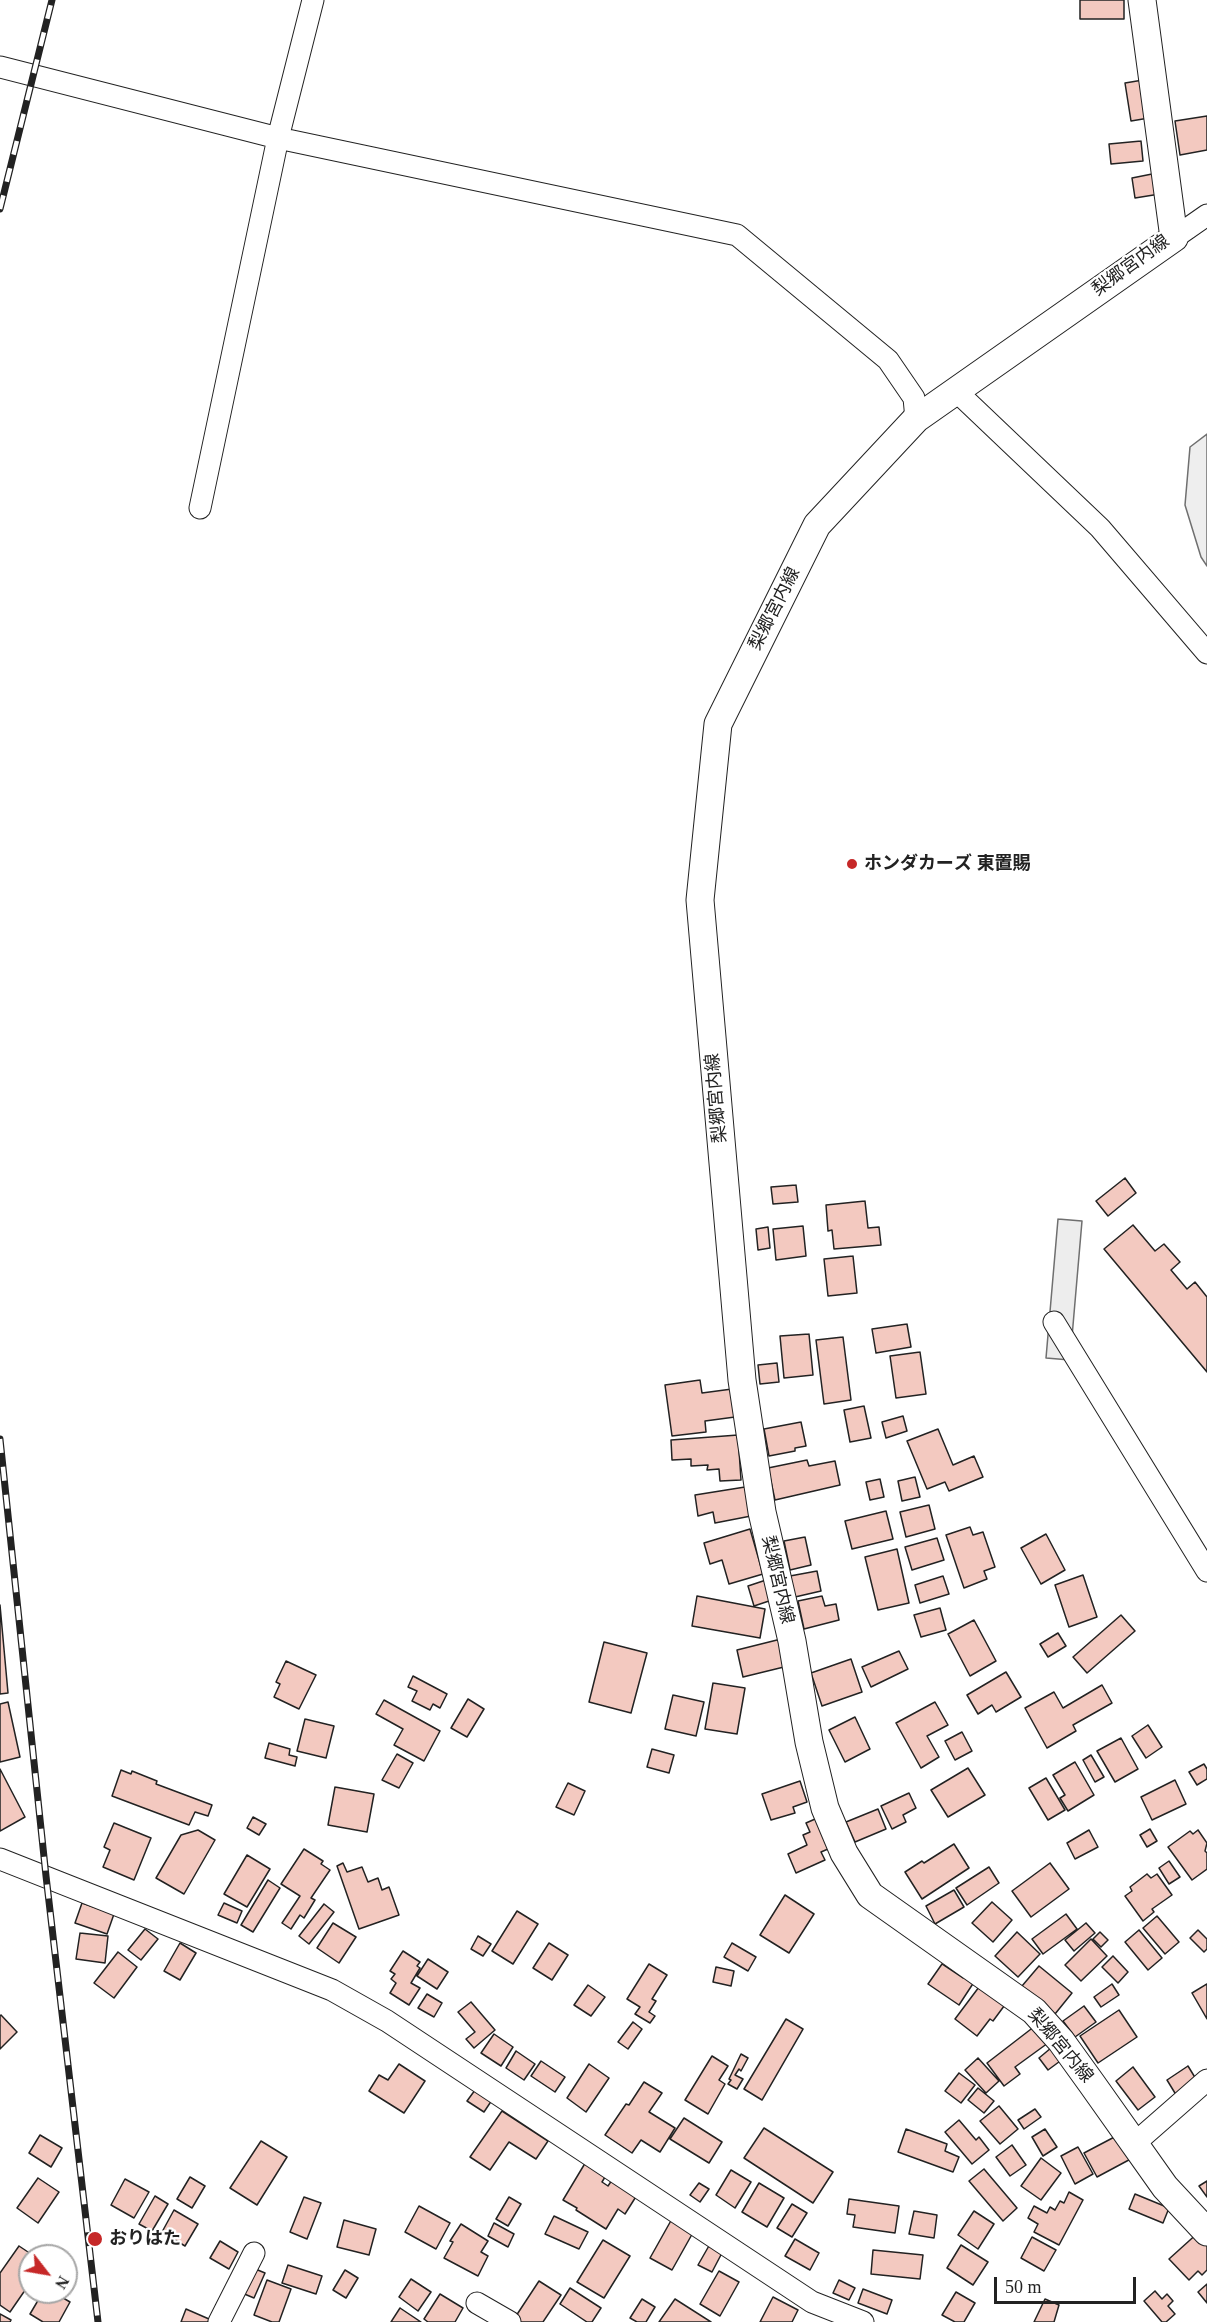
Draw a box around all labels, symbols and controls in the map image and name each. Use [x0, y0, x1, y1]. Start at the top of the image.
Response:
street label: 梨郷宮内線 [1088, 231, 1174, 301]
street label: 梨郷宮内線 [745, 564, 805, 654]
place label: ホンダカーズ 東置賜 [864, 853, 1030, 875]
marker: ホンダカーズ 東置賜 [845, 857, 859, 871]
street label: 梨郷宮内線 [702, 1052, 732, 1144]
street label: 梨郷宮内線 [756, 1534, 798, 1626]
street label: 梨郷宮内線 [1023, 2005, 1097, 2087]
place label: おりはた [109, 2228, 181, 2250]
marker: おりはた [86, 2230, 104, 2248]
north arrow [18, 2244, 78, 2304]
scale bar [997, 2265, 1140, 2303]
text: N [52, 2273, 72, 2292]
text: 50 m [1005, 2277, 1042, 2297]

